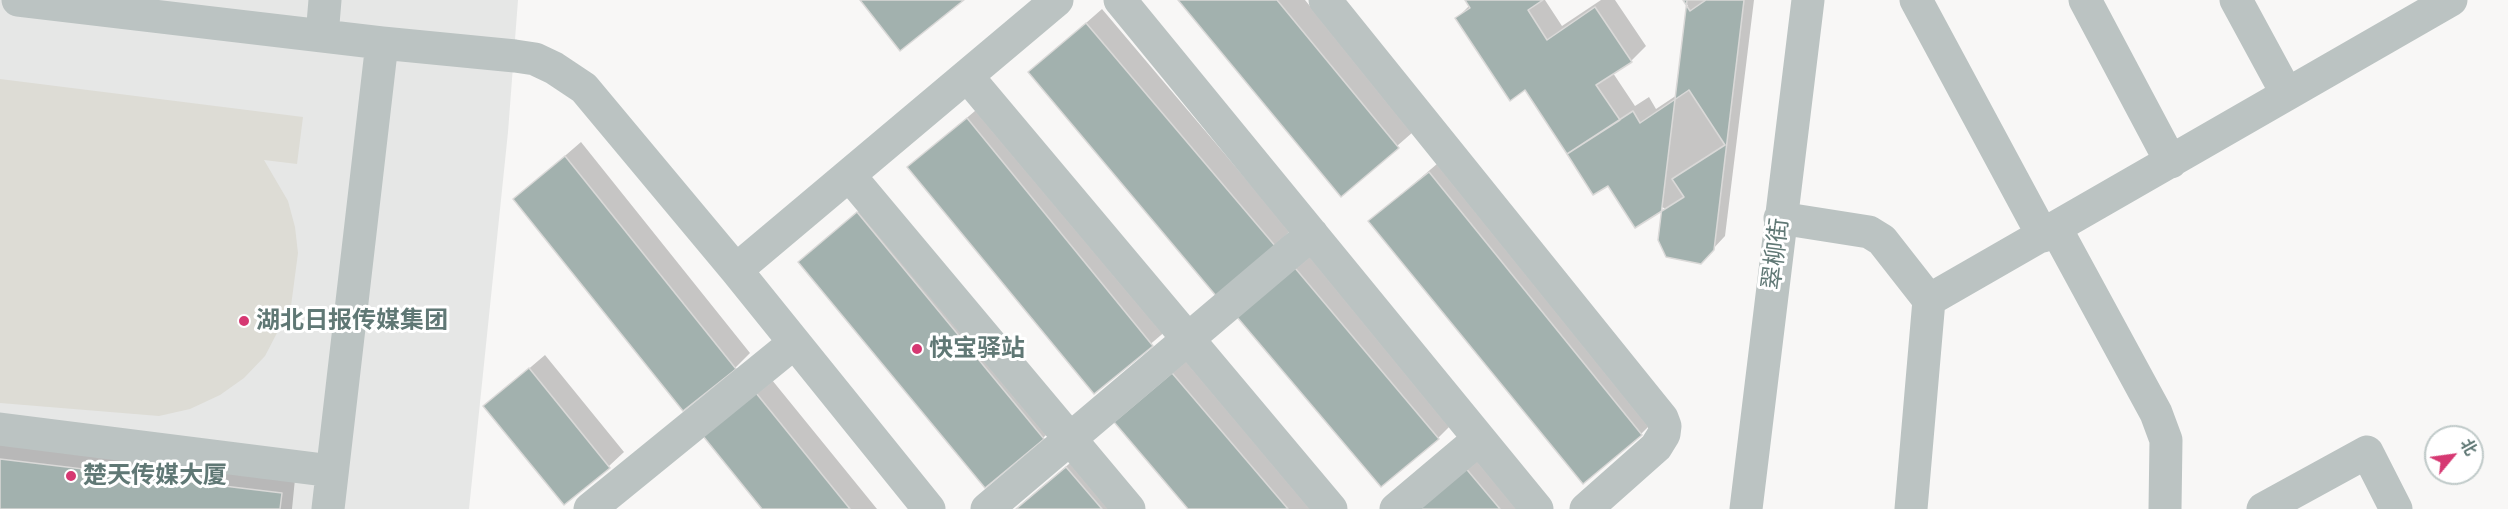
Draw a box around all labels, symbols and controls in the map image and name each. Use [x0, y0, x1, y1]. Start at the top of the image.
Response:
street label: 翠柳街 [1757, 217, 1795, 291]
place label: 湖北日报传媒集团 [256, 307, 448, 335]
marker: 湖北日报传媒集团 [237, 314, 251, 328]
place label: 快宝驿站 [929, 335, 1025, 363]
marker: 快宝驿站 [910, 342, 924, 356]
north arrow [2424, 425, 2484, 485]
text: 北 [2457, 436, 2479, 458]
place label: 楚天传媒大厦 [83, 462, 227, 490]
marker: 楚天传媒大厦 [64, 469, 78, 483]

